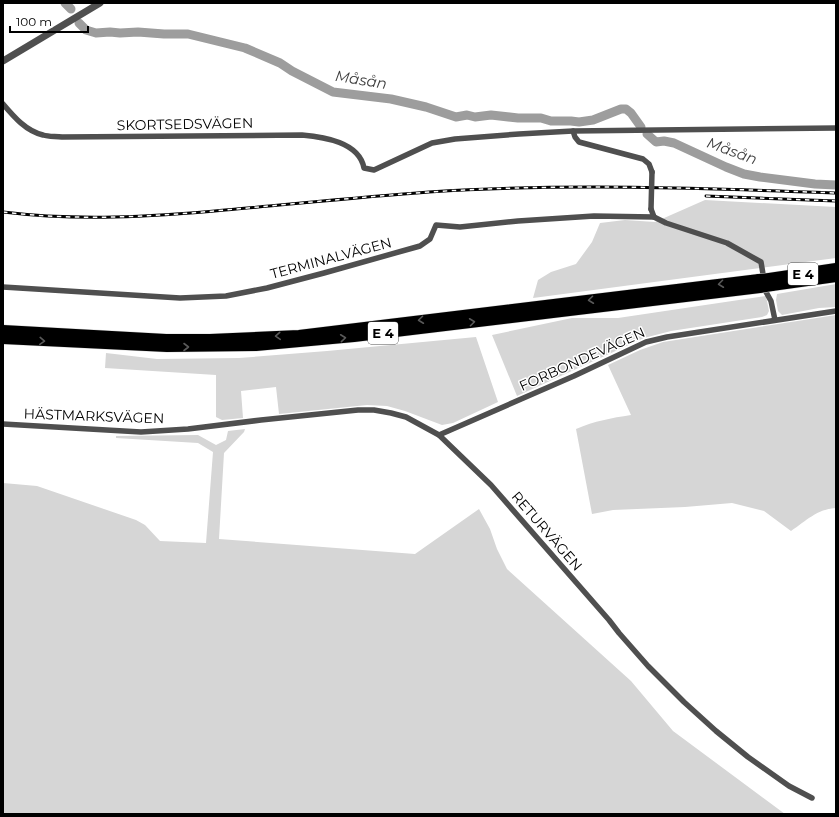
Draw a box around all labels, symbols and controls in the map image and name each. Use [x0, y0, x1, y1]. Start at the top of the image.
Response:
scale bar [10, 8, 88, 34]
text: 100 m [16, 14, 52, 29]
water label: Måsån [334, 66, 388, 93]
street label: SKORTSEDSVÄGEN [117, 114, 253, 134]
water label: Måsån [704, 133, 760, 168]
street label: TERMINALVÄGEN [268, 233, 394, 283]
road number: E 4 [788, 263, 818, 285]
one-way arrow [717, 279, 724, 288]
one-way arrow [588, 295, 595, 304]
one-way arrow [418, 316, 424, 325]
one-way arrow [469, 318, 476, 327]
road number: E 4 [368, 322, 398, 344]
street label: FORBONDEVÄGEN [516, 323, 648, 395]
one-way arrow [275, 332, 281, 341]
one-way arrow [340, 334, 346, 343]
one-way arrow [39, 337, 45, 345]
one-way arrow [183, 343, 189, 351]
street label: HÄSTMARKSVÄGEN [23, 405, 165, 427]
street label: RETURVÄGEN [508, 488, 586, 574]

